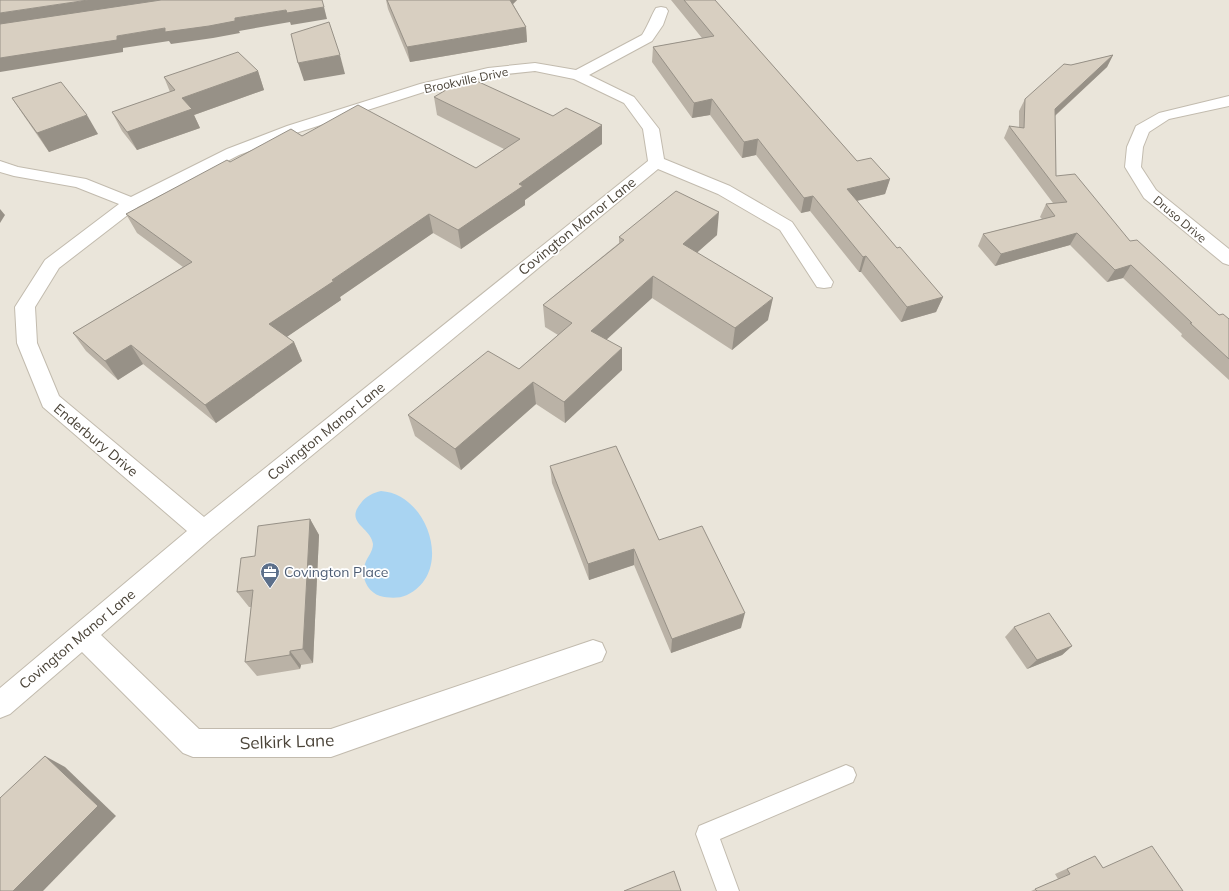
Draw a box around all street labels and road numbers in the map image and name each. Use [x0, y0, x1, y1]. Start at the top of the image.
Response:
street label: Brookville Drive [423, 64, 509, 96]
street label: Covington Manor Lane [514, 173, 640, 279]
street label: Druso Drive [1150, 192, 1210, 246]
street label: Covington Manor Lane [263, 378, 389, 484]
street label: Enderbury Drive [50, 400, 142, 480]
street label: Covington Manor Lane [15, 585, 139, 693]
street label: Selkirk Lane [239, 729, 335, 753]

